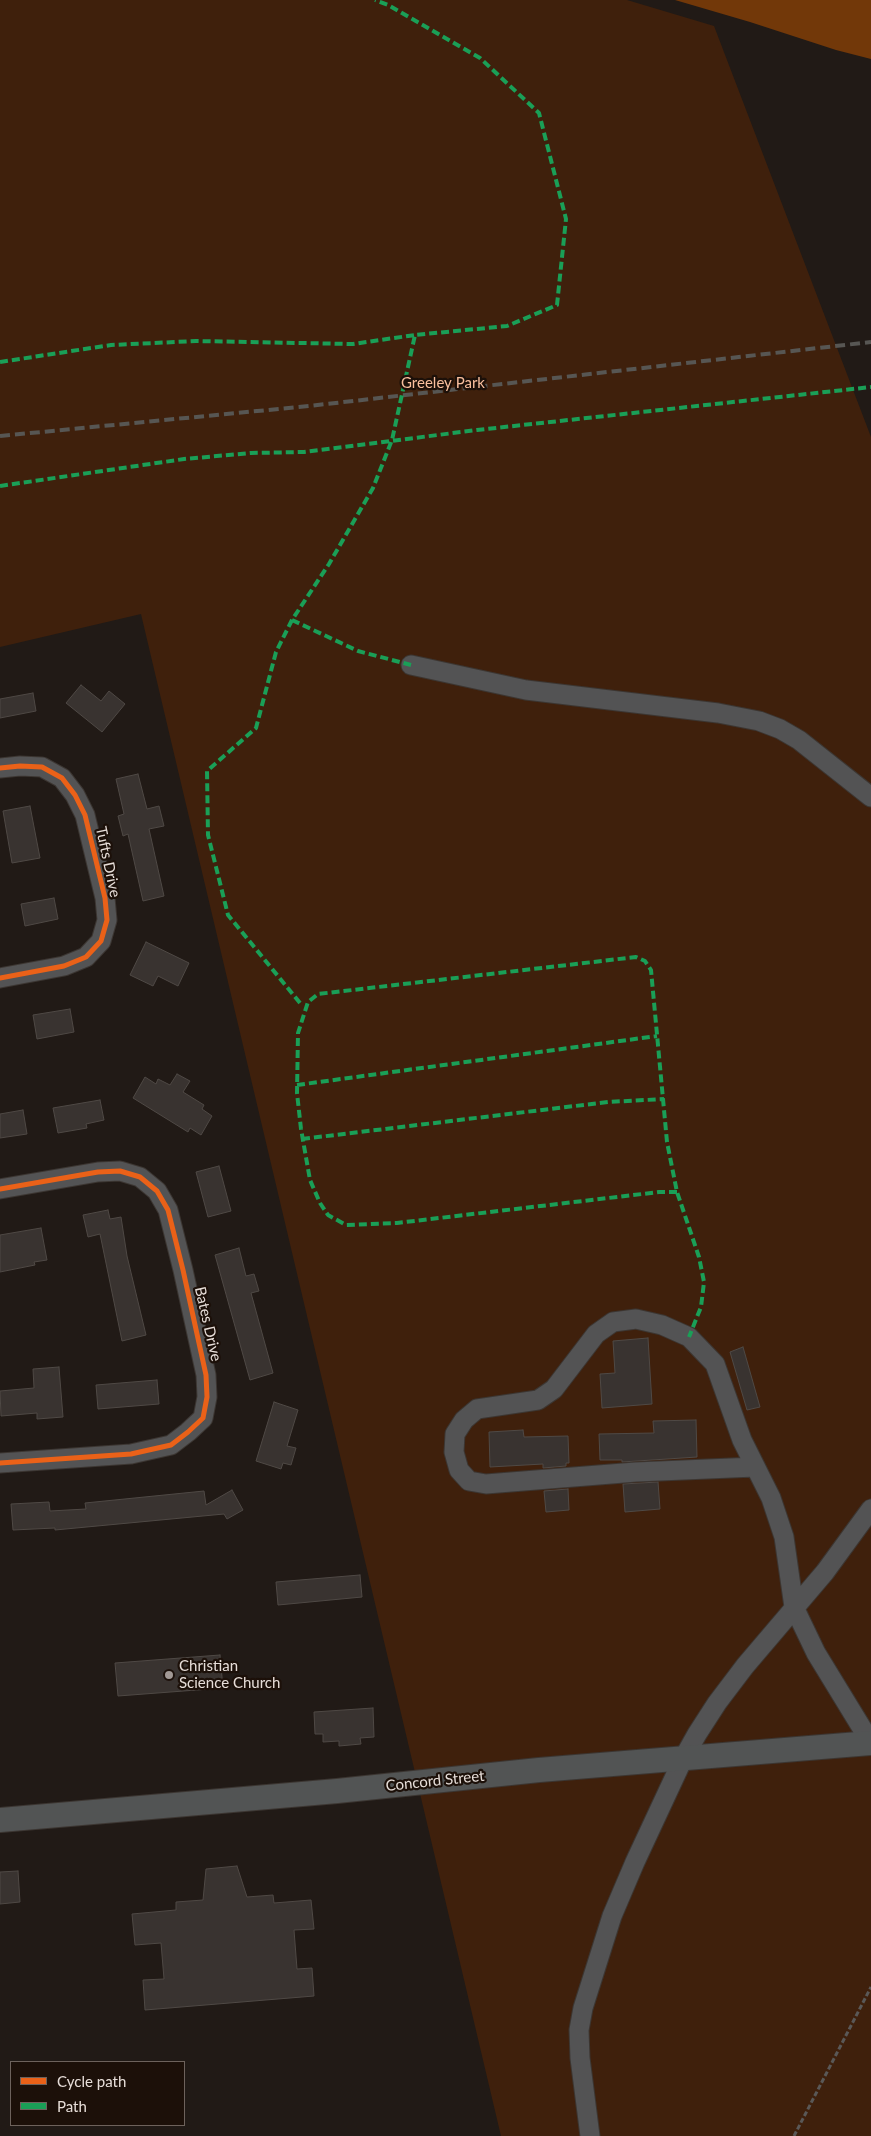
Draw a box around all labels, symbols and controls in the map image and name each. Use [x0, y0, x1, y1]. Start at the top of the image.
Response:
park label: Greeley Park [401, 374, 485, 392]
street label: Tufts Drive [92, 825, 124, 899]
street label: Bates Drive [191, 1285, 225, 1363]
place label: Christian Science Church [179, 1657, 280, 1692]
marker: Christian Science Church [163, 1669, 175, 1681]
street label: Concord Street [385, 1767, 485, 1795]
legend [10, 2061, 185, 2126]
text: Cycle path [57, 2072, 126, 2090]
text: Path [57, 2097, 87, 2115]

